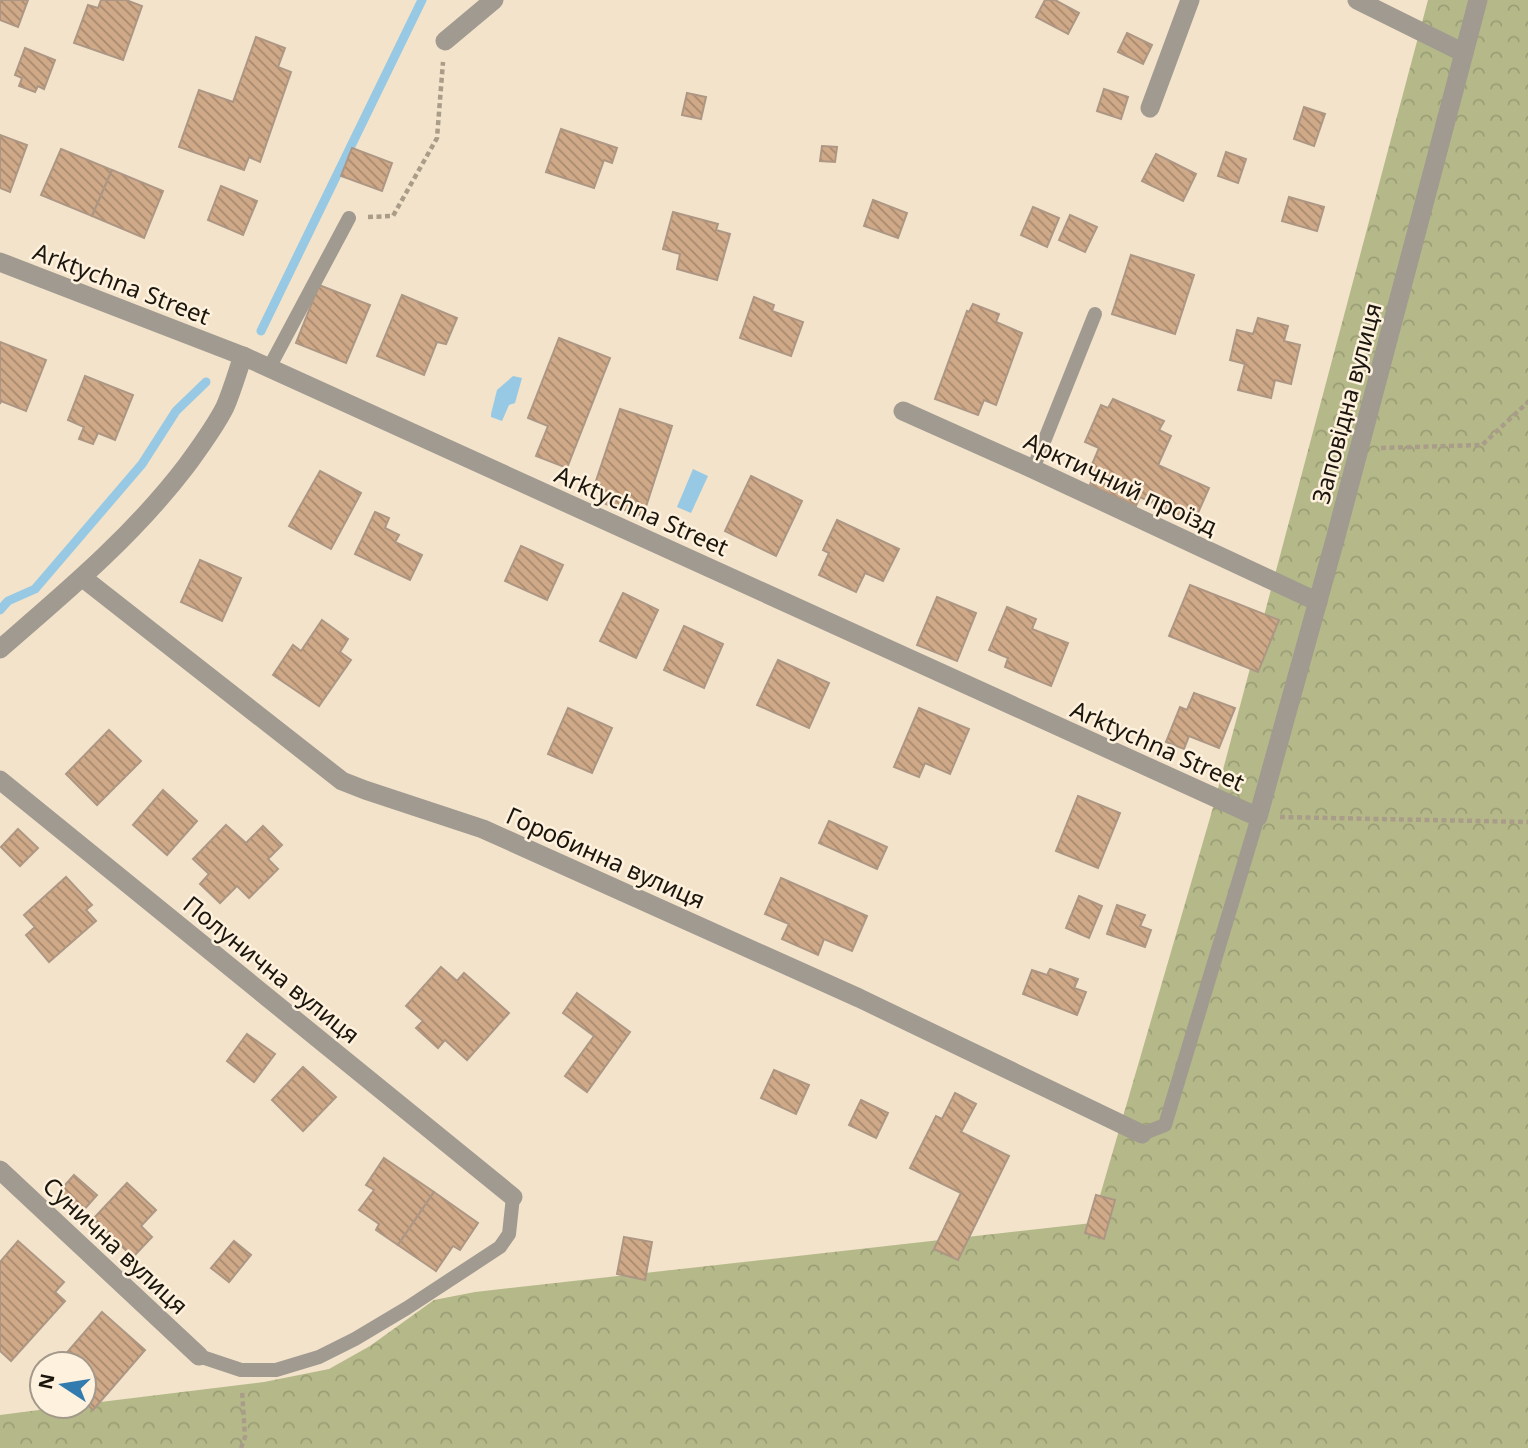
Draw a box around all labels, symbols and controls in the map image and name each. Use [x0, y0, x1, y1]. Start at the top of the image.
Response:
street label: Arktychna Street [29, 234, 215, 332]
street label: Заповідна вулиця [1303, 299, 1389, 507]
street label: Арктичний проїзд [1019, 424, 1223, 542]
street label: Arktychna Street [550, 457, 734, 563]
street label: Arktychna Street [1066, 692, 1250, 798]
street label: Горобинна вулиця [501, 798, 711, 916]
street label: Полунична вулиця [177, 888, 367, 1050]
street label: Сунична вулиця [36, 1169, 196, 1321]
north arrow [28, 1350, 98, 1420]
text: N [32, 1371, 61, 1392]

